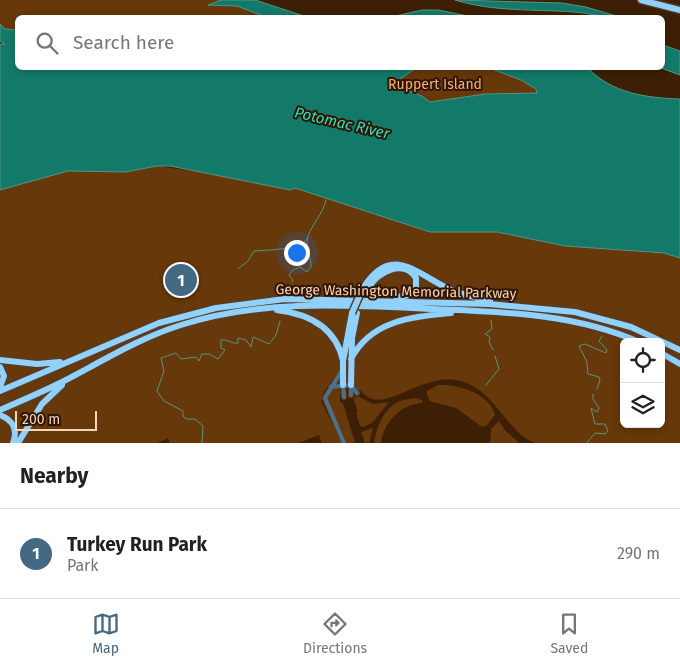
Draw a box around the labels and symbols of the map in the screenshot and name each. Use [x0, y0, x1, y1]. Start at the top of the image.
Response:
park label: Ruppert Island [388, 76, 482, 93]
water label: Potomac River [293, 103, 392, 143]
your location [284, 240, 310, 266]
pin: 1 [165, 261, 197, 299]
street label: George Washington Memorial Parkway [275, 281, 517, 302]
scale bar [15, 408, 98, 431]

